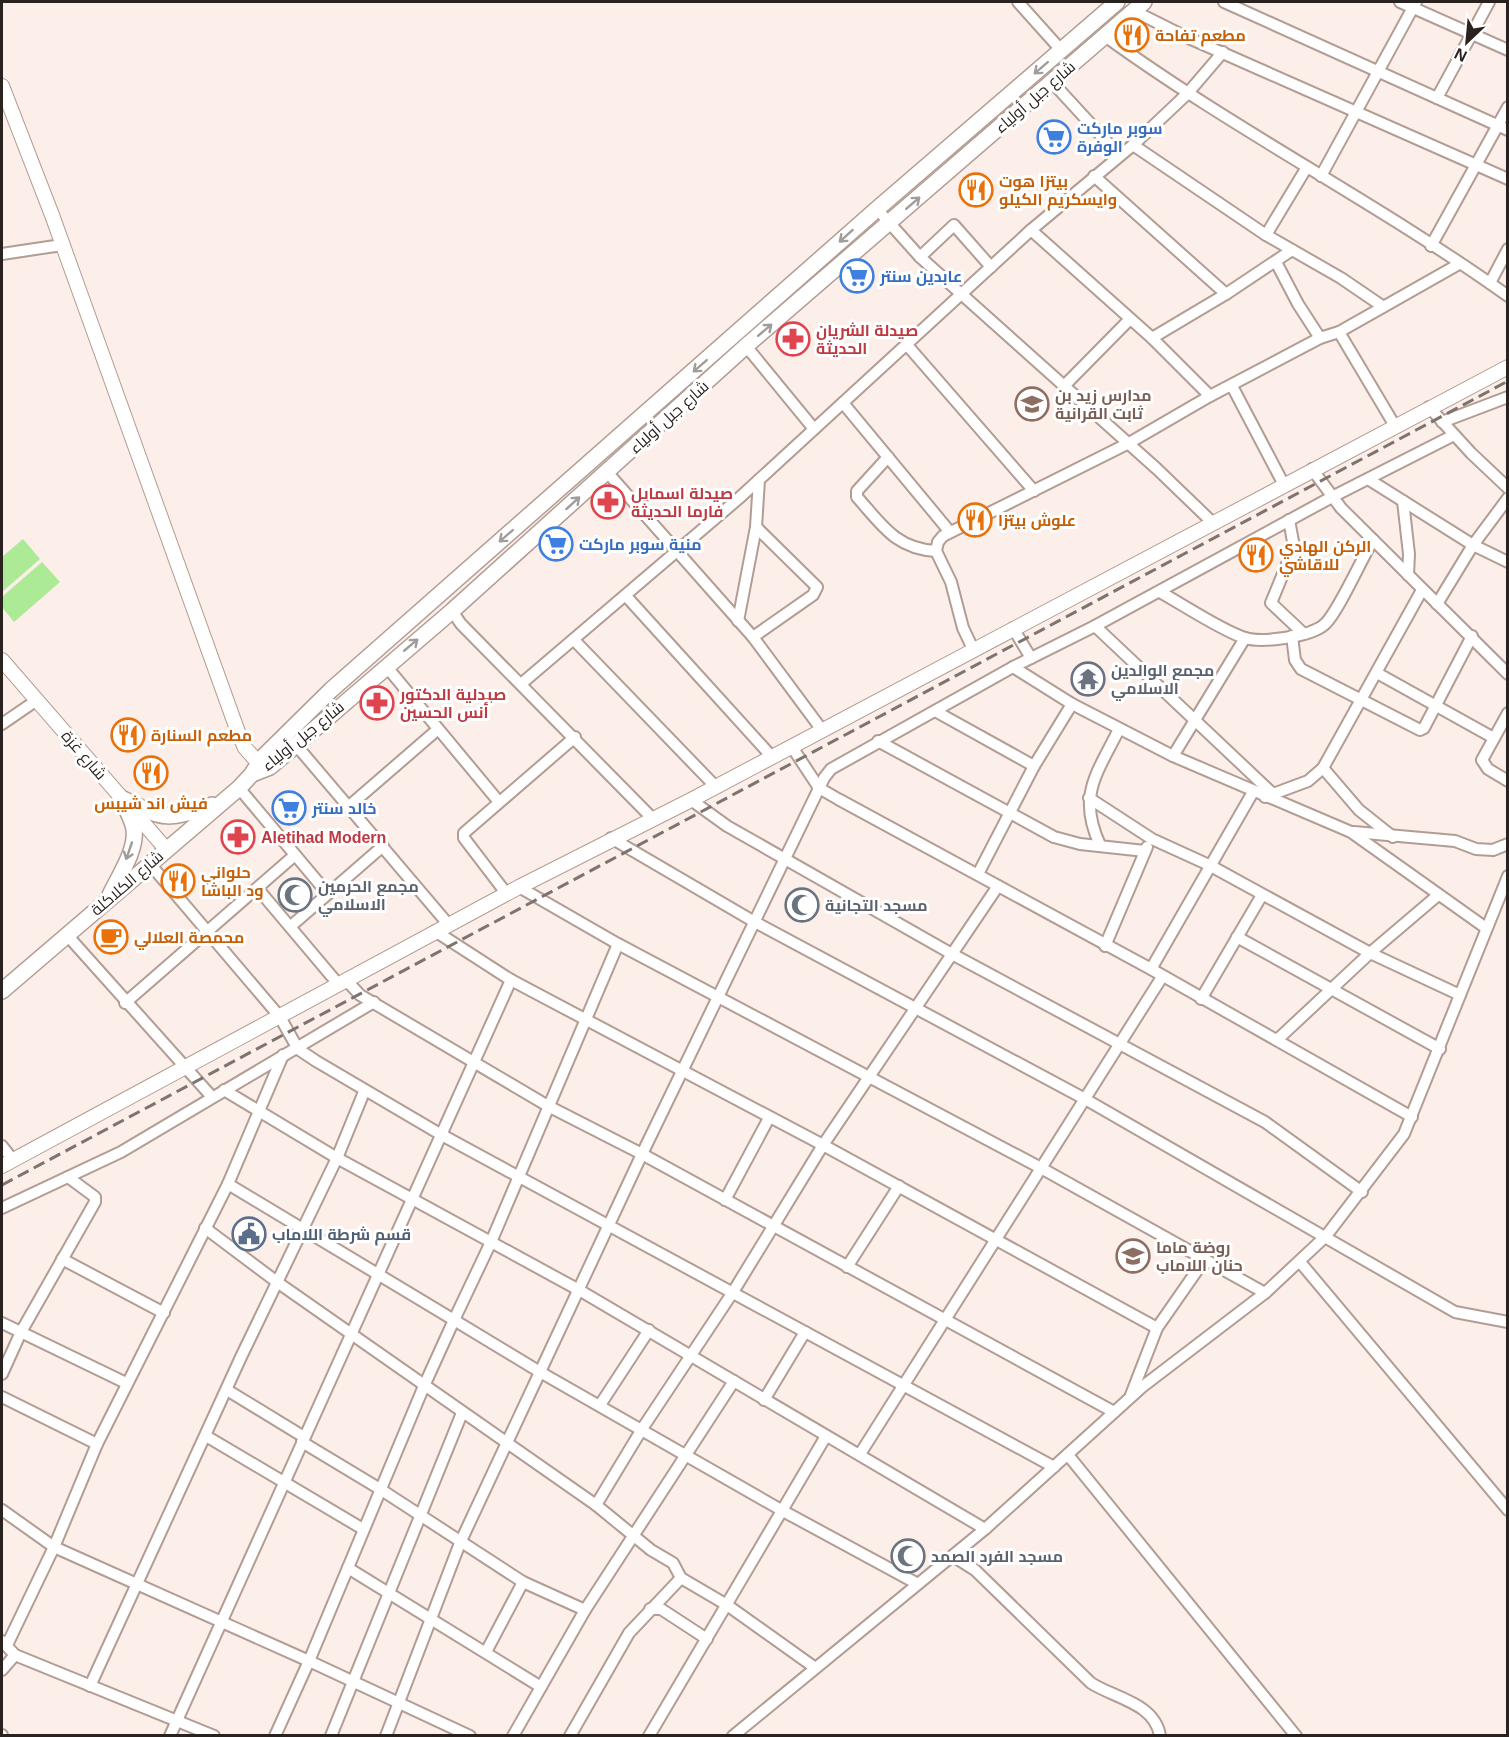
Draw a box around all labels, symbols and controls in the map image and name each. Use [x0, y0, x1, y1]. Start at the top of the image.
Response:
north arrow [1437, 12, 1497, 72]
restaurant icon: مطعم تفاحة [1114, 17, 1150, 53]
place label: مطعم تفاحة [1155, 27, 1246, 47]
text: N [1452, 45, 1470, 65]
street label: شارع جبل أولياء [991, 57, 1080, 139]
one-way arrow [1033, 61, 1049, 74]
supermarket icon: سوبر ماركت الوفرة [1036, 119, 1072, 155]
place label: سوبر ماركت الوفرة [1077, 120, 1163, 156]
restaurant icon: بيتزا هوت وايسكريم الكيلو [958, 172, 994, 208]
place label: بيتزا هوت وايسكريم الكيلو [999, 173, 1117, 211]
one-way arrow [905, 196, 920, 210]
one-way arrow [839, 229, 854, 243]
supermarket icon: عابدين سنتر [839, 258, 875, 294]
place label: عابدين سنتر [879, 268, 962, 286]
pharmacy icon: صيدلة الشريان الحديثة [775, 321, 811, 357]
place label: صيدلة الشريان الحديثة [816, 322, 918, 357]
one-way arrow [757, 323, 772, 337]
one-way arrow [693, 359, 708, 373]
street label: شارع جبل أولياء [625, 376, 714, 459]
school or university icon: مدارس زيد بن ثابت القرانية [1014, 386, 1050, 422]
place label: مدارس زيد بن ثابت القرانية [1055, 387, 1152, 423]
pharmacy icon: صيدلة اسمايل فارما الحديثة [590, 484, 626, 520]
place label: صيدلة اسمايل فارما الحديثة [631, 485, 733, 521]
one-way arrow [566, 496, 581, 510]
restaurant icon: علوش بيتزا [957, 502, 993, 538]
place label: علوش بيتزا [998, 512, 1076, 530]
supermarket icon: منية سوبر ماركت [538, 526, 574, 562]
one-way arrow [499, 529, 514, 543]
place label: منية سوبر ماركت [579, 536, 702, 554]
restaurant icon: الركن الهادي للاقاشي [1238, 537, 1274, 573]
place label: الركن الهادي للاقاشي [1279, 538, 1371, 577]
one-way arrow [403, 638, 418, 652]
temple icon: مجمع الوالدين الاسلامي [1070, 661, 1106, 697]
place label: مجمع الوالدين الاسلامي [1111, 662, 1214, 701]
pharmacy icon: صيدلية الدكتور أنس الحسين [359, 685, 395, 721]
place label: صيدلية الدكتور أنس الحسين [399, 686, 506, 722]
street label: شارع جبل أولياء [258, 697, 349, 776]
restaurant icon: مطعم السنارة [110, 717, 146, 753]
street label: شارع غزة [56, 727, 110, 785]
place label: مطعم السنارة [151, 727, 252, 747]
restaurant icon: فيش اند شيبس [133, 755, 169, 791]
supermarket icon: خالد سنتر [271, 790, 307, 826]
place label: فيش اند شيبس [94, 795, 208, 813]
place label: خالد سنتر [311, 800, 377, 818]
pharmacy icon: Aletihad Modern [220, 819, 256, 855]
place label: Aletihad Modern [261, 829, 386, 846]
one-way arrow [123, 841, 134, 860]
street label: شارع الكلاكلة [88, 847, 168, 921]
restaurant icon: حلواني ود الباشا [160, 863, 196, 899]
place label: حلواني ود الباشا [201, 864, 264, 900]
mosque icon: مجمع الحرمين الاسلامي [277, 877, 313, 913]
place label: مجمع الحرمين الاسلامي [318, 878, 419, 917]
mosque icon: مسجد التجانية [784, 887, 820, 923]
place label: مسجد التجانية [825, 897, 928, 914]
cafe icon: محمصة العلالي [93, 919, 129, 955]
place label: محمصة العلالي [134, 929, 244, 950]
public building icon: قسم شرطة اللاماب [231, 1216, 267, 1252]
place label: قسم شرطة اللاماب [272, 1226, 411, 1246]
school or university icon: روضة ماما حنان اللاماب [1115, 1238, 1151, 1274]
place label: روضة ماما حنان اللاماب [1156, 1239, 1243, 1275]
mosque icon: مسجد الفرد الصمد [890, 1538, 926, 1574]
place label: مسجد الفرد الصمد [931, 1548, 1063, 1566]

